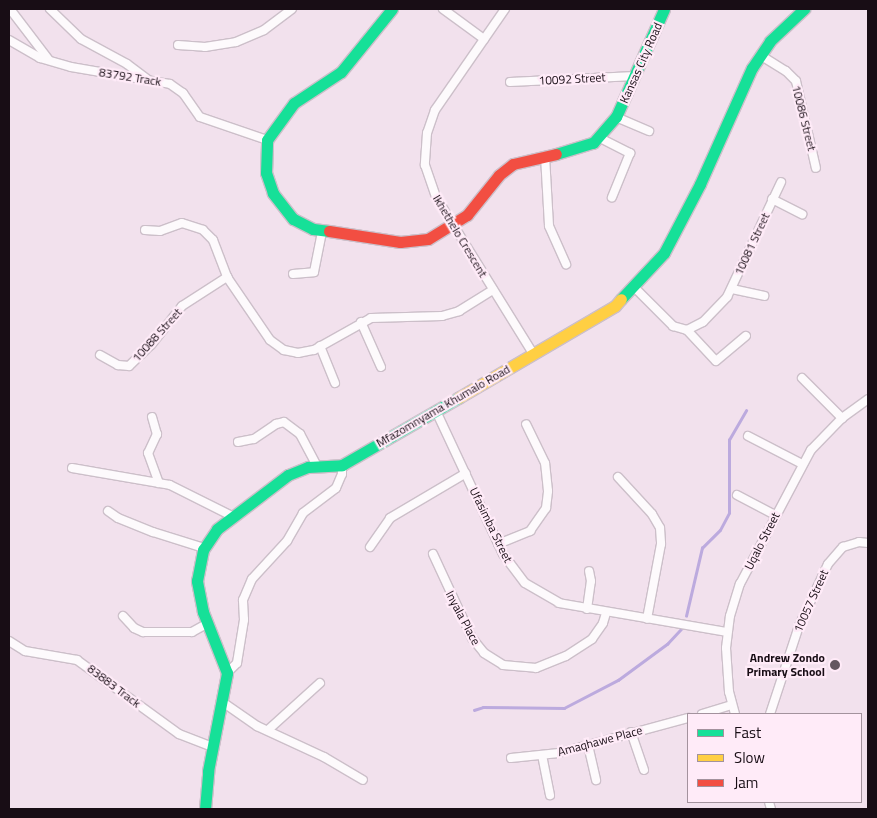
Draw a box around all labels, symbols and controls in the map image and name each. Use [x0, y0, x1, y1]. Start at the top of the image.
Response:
street label: Kansas City Road [617, 20, 665, 106]
street label: 83792 Track [98, 65, 162, 89]
street label: 10092 Street [538, 70, 606, 88]
street label: 10086 Street [789, 84, 819, 152]
street label: Ikhethelo Crescent [430, 192, 490, 280]
street label: 10081 Street [731, 211, 773, 277]
street label: 10088 Street [129, 305, 185, 365]
street label: Mfazomnyama Khumalo Road [374, 362, 512, 450]
street label: Ufasimba Street [467, 485, 515, 565]
street label: Uqalo Street [741, 510, 783, 572]
street label: 10057 Street [791, 567, 831, 635]
street label: Inyala Place [443, 588, 483, 648]
place label: Andrew Zondo Primary School [747, 651, 825, 679]
marker: Andrew Zondo Primary School [829, 659, 841, 671]
street label: 83883 Track [85, 661, 143, 711]
legend [687, 713, 862, 803]
text: Fast [734, 721, 761, 744]
street label: Amaqhawe Place [556, 723, 644, 759]
text: Slow [734, 746, 765, 769]
text: Jam [734, 771, 758, 794]

